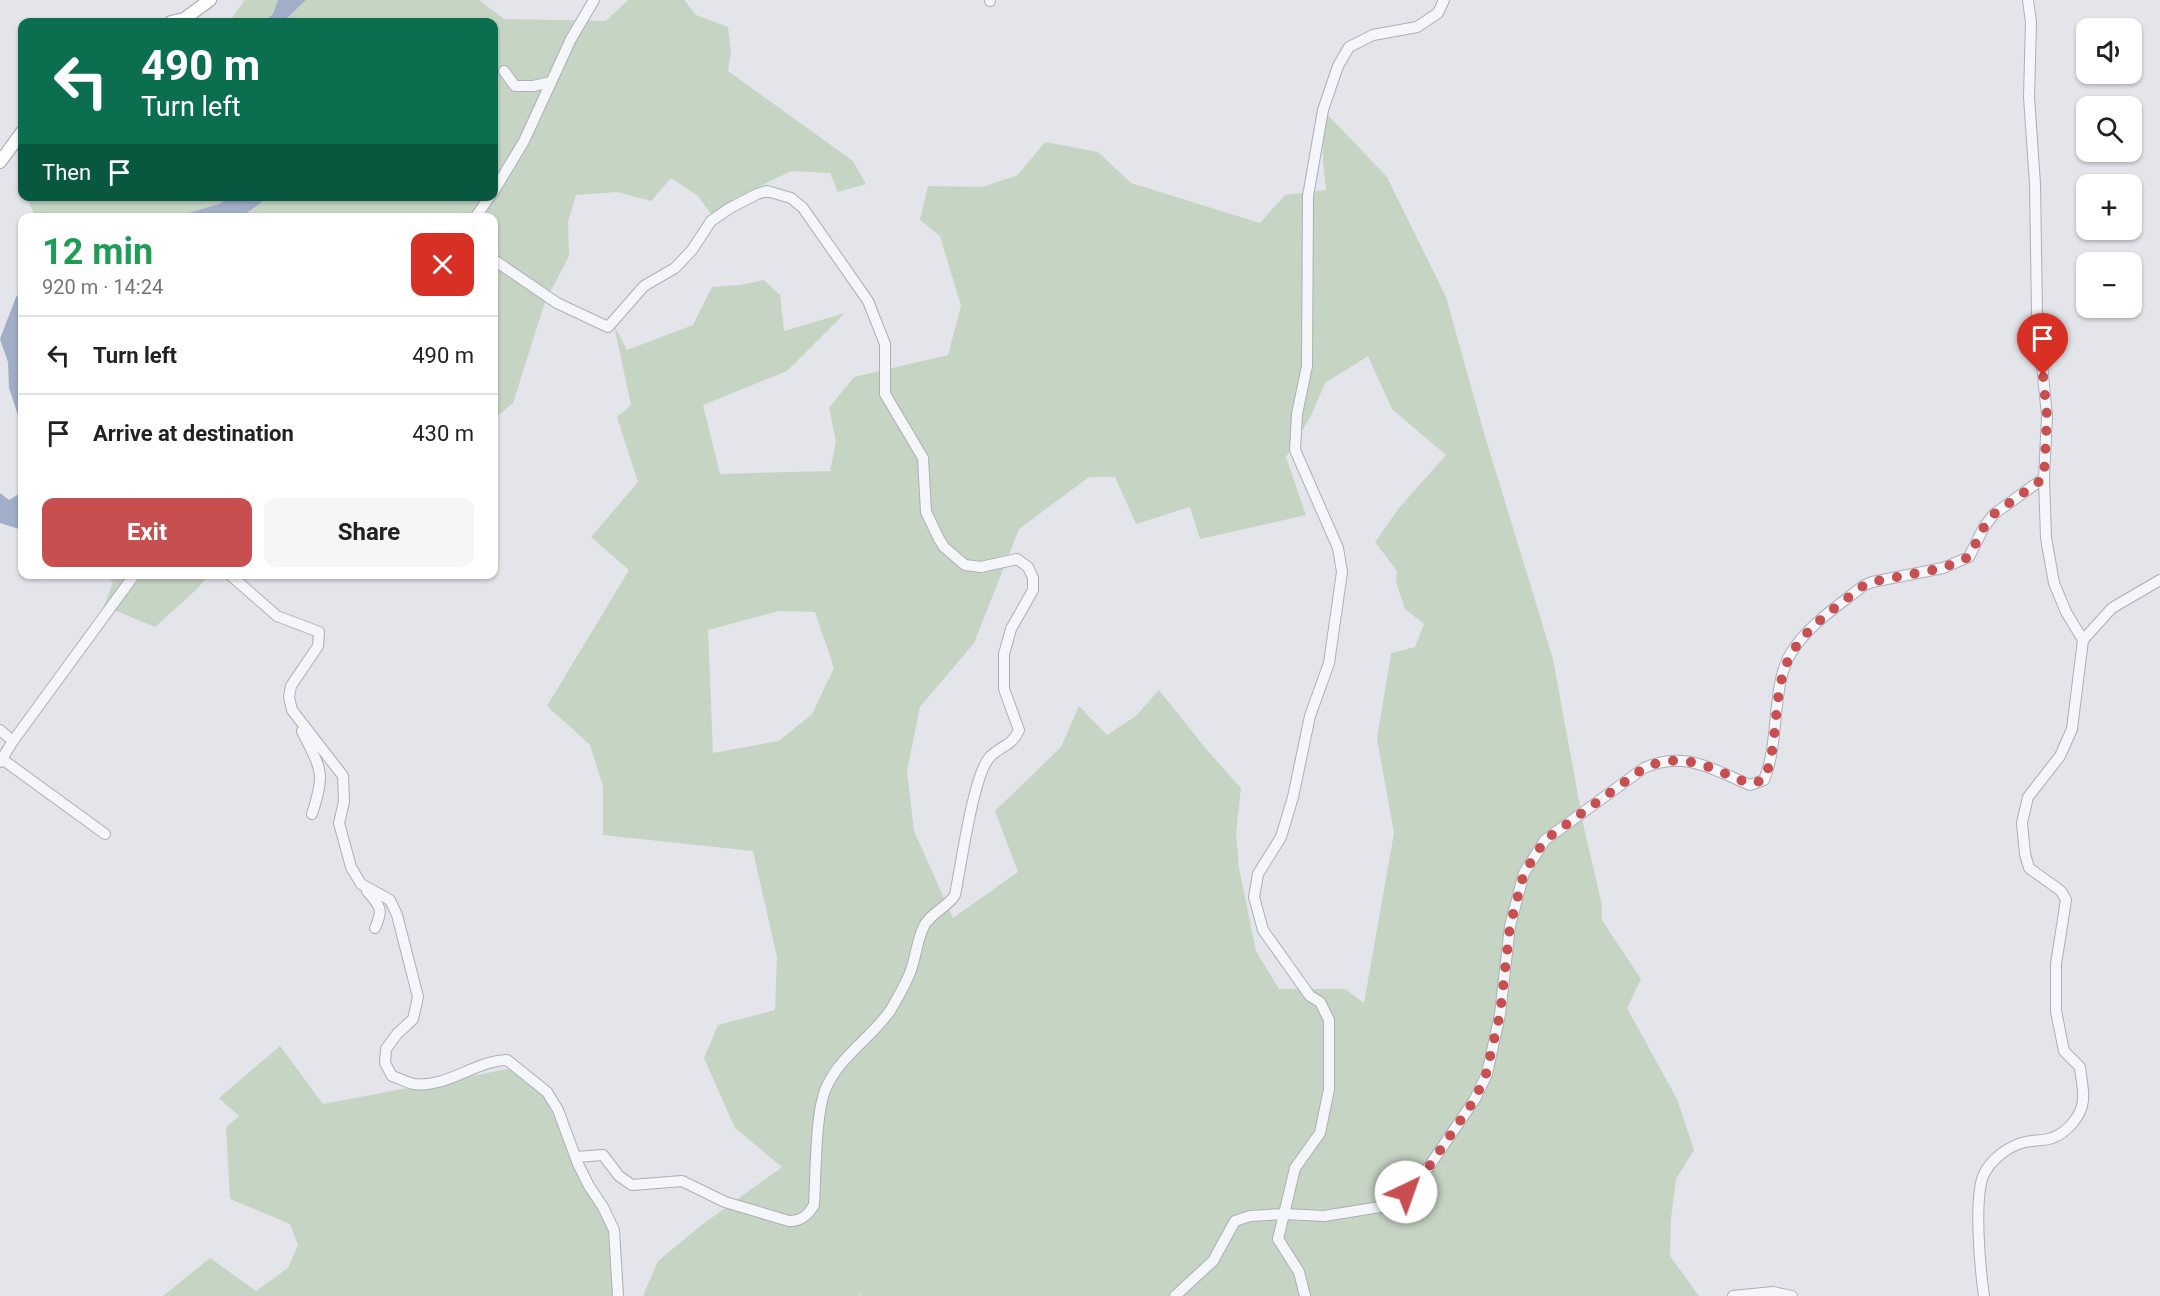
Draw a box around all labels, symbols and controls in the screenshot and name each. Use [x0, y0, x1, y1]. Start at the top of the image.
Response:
map controls [2076, 18, 2142, 318]
button: sound [2076, 18, 2142, 84]
text: 490 m [141, 41, 260, 90]
icon: left [42, 42, 120, 120]
text: Turn left [141, 91, 241, 123]
button: search [2076, 96, 2142, 162]
icon: arrive [103, 156, 136, 189]
text: Then [42, 160, 91, 185]
button: + [2076, 174, 2142, 240]
text: 12 min [42, 231, 153, 273]
button: close [411, 233, 474, 296]
button: − [2076, 252, 2142, 318]
text: 920 m · 14:24 [42, 275, 163, 299]
pin [2017, 313, 2068, 375]
icon: arrive [2026, 322, 2059, 355]
icon: left [42, 339, 75, 372]
text: Turn left [93, 343, 177, 368]
text: 490 m [412, 343, 474, 368]
icon: arrive [42, 417, 75, 450]
text: Arrive at destination [93, 421, 294, 446]
text: 430 m [412, 421, 474, 446]
button: Exit [42, 498, 252, 567]
button: Share [264, 498, 474, 567]
position arrow [1374, 1160, 1438, 1224]

